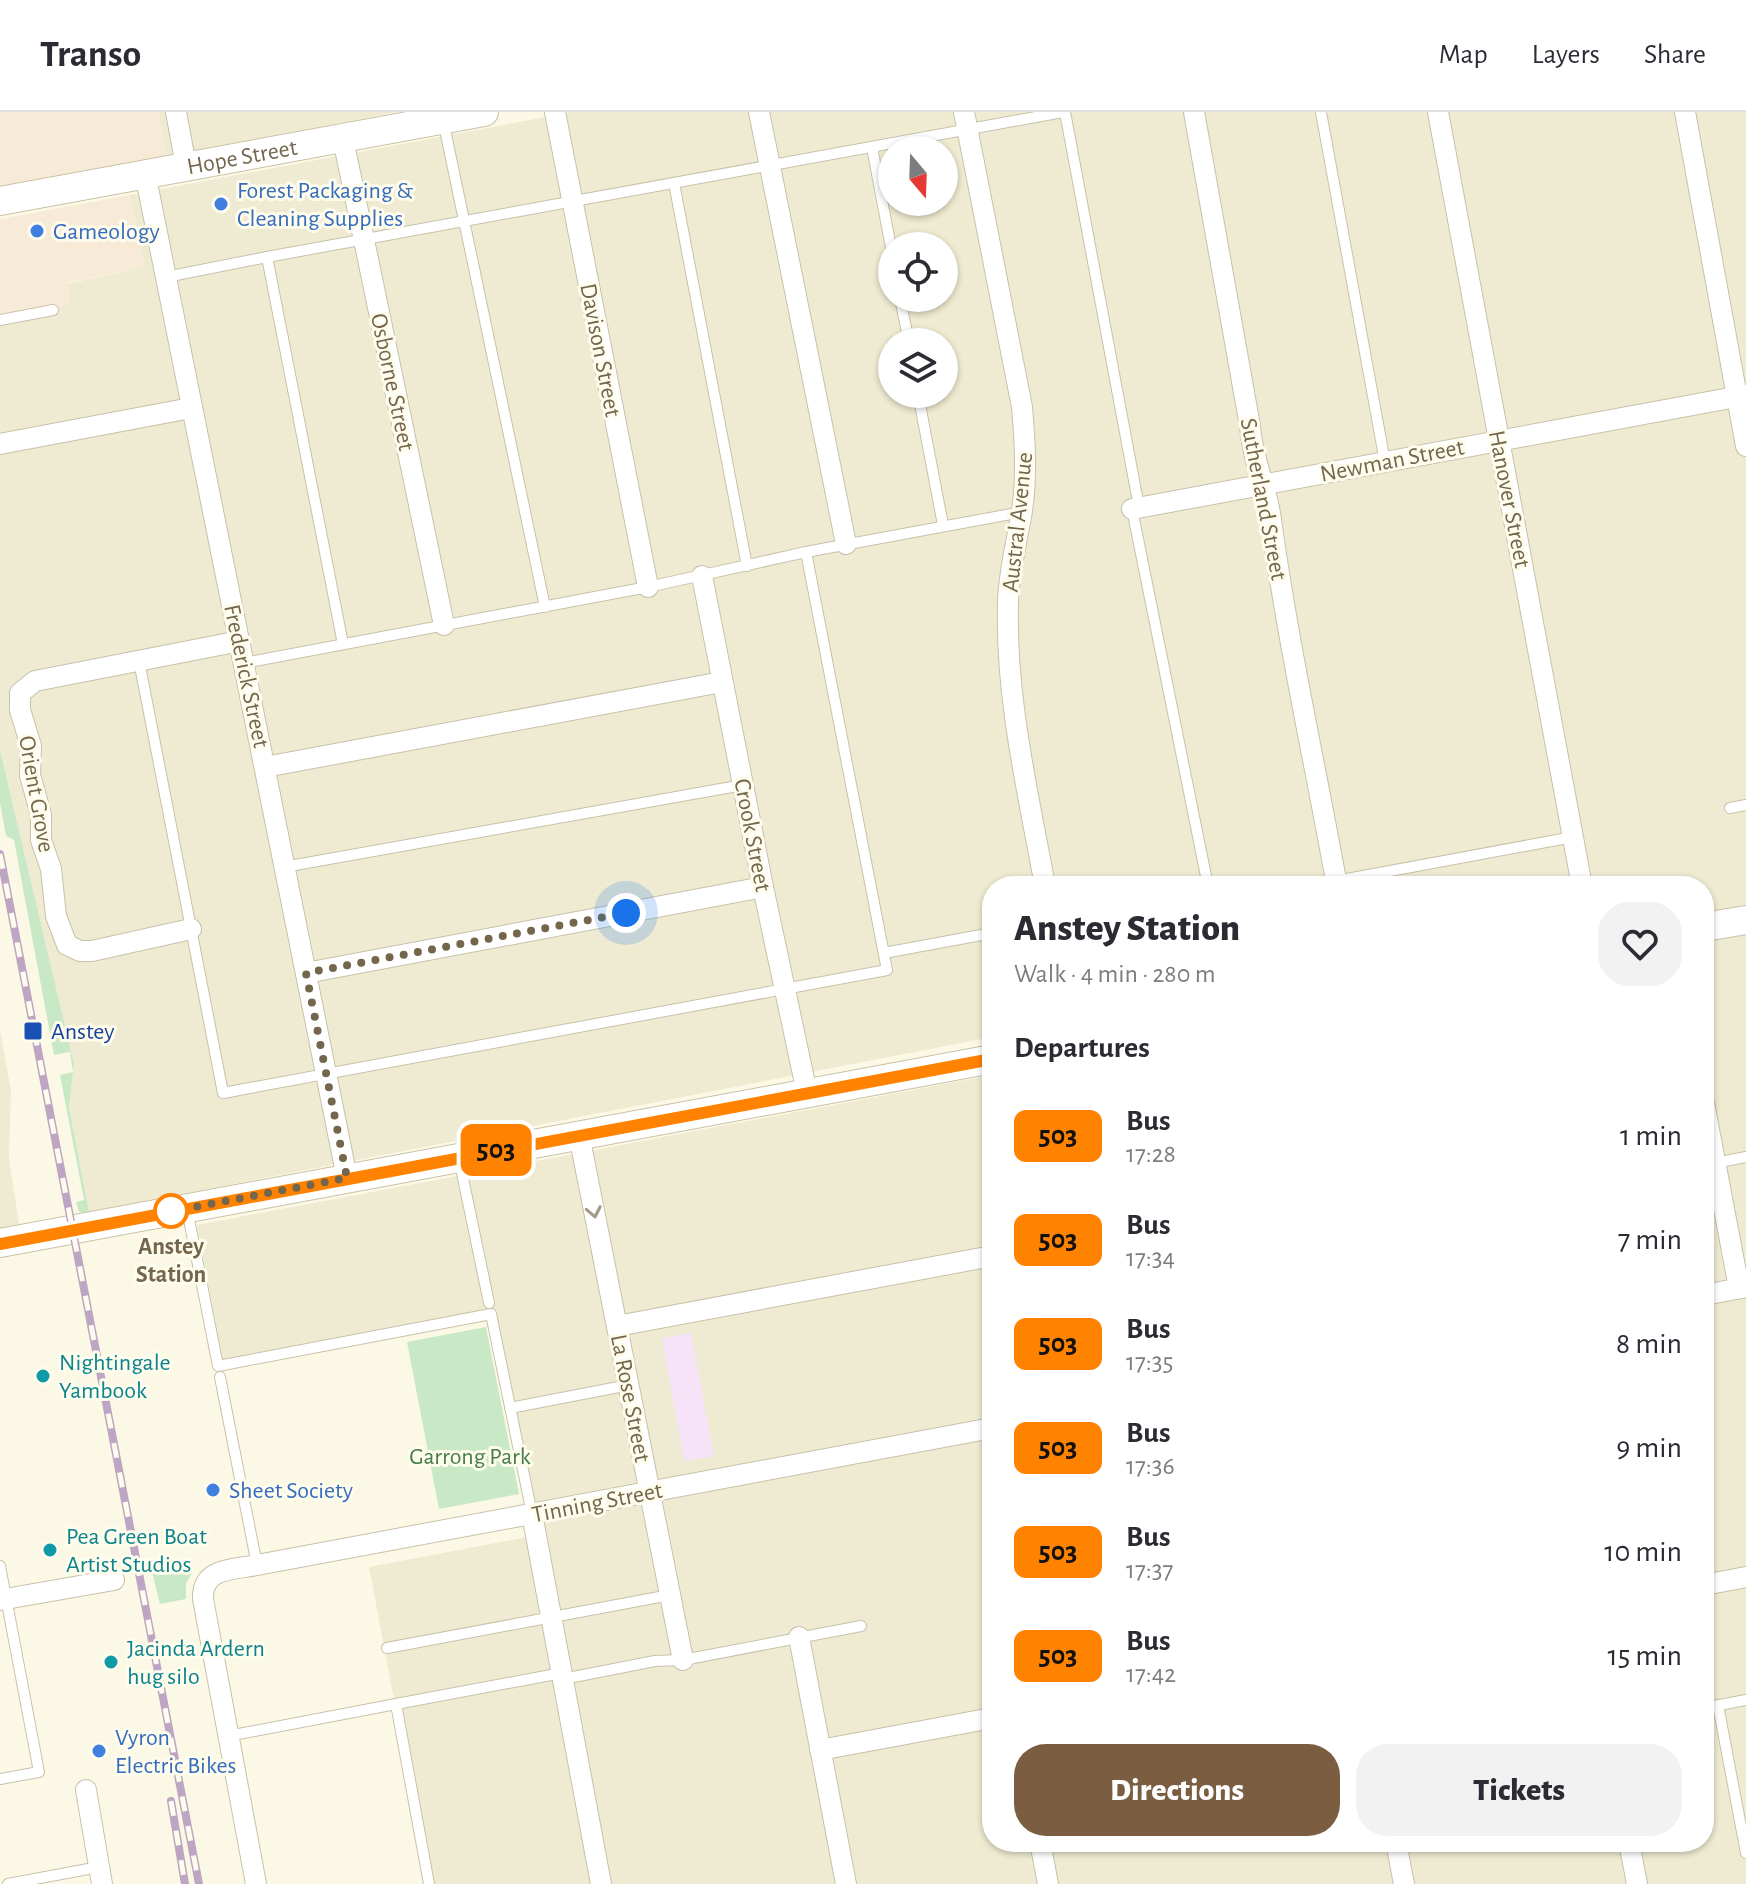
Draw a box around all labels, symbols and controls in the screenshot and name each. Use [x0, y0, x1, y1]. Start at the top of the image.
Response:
text: Transo [40, 36, 141, 74]
text: Map [1439, 41, 1488, 69]
text: Layers [1532, 41, 1600, 69]
text: Share [1644, 41, 1706, 69]
street label: Hope Street [185, 136, 299, 179]
north arrow [878, 136, 958, 216]
map controls [878, 136, 958, 408]
place label: Forest Packaging & Cleaning Supplies [237, 179, 414, 231]
marker: Forest Packaging & Cleaning Supplies [212, 195, 230, 213]
place label: Gameology [53, 220, 160, 244]
marker: Gameology [28, 222, 46, 240]
button: locate [878, 232, 958, 312]
street label: Davison Street [575, 281, 625, 419]
street label: Osborne Street [366, 311, 418, 453]
button: layers [878, 328, 958, 408]
street label: Sutherland Street [1236, 416, 1291, 583]
street label: Hanover Street [1484, 428, 1534, 570]
street label: Newman Street [1318, 435, 1466, 487]
street label: Austral Avenue [999, 451, 1037, 593]
street label: Frederick Street [219, 602, 273, 750]
street label: Orient Grove [14, 734, 58, 854]
street label: Crook Street [729, 777, 775, 894]
your location [606, 893, 646, 933]
button: heart [1598, 902, 1682, 986]
text: Anstey Station [1014, 910, 1240, 948]
text: Walk · 4 min · 280 m [1014, 961, 1215, 987]
marker: Anstey [22, 1020, 44, 1042]
place label: Anstey [51, 1020, 115, 1044]
text: Departures [1014, 1033, 1150, 1063]
text: Bus [1126, 1106, 1171, 1136]
text: 1 min [1620, 1121, 1682, 1151]
text: 503 [1039, 1122, 1077, 1150]
line badge: 503 [450, 1124, 542, 1176]
text: 503 [477, 1136, 515, 1164]
text: 17:28 [1126, 1141, 1176, 1167]
marker: Anstey Station [154, 1194, 188, 1228]
one-way arrow [585, 1205, 602, 1218]
text: Bus [1126, 1210, 1171, 1240]
text: 7 min [1618, 1225, 1682, 1255]
text: 503 [1039, 1226, 1077, 1254]
place label: Anstey Station [136, 1235, 206, 1287]
text: 17:34 [1126, 1245, 1175, 1271]
text: Bus [1126, 1314, 1171, 1344]
text: 8 min [1616, 1329, 1682, 1359]
text: 503 [1039, 1330, 1077, 1358]
street label: La Rose Street [606, 1332, 654, 1464]
text: 17:35 [1126, 1349, 1173, 1375]
place label: Nightingale Yambook [59, 1351, 171, 1403]
marker: Nightingale Yambook [34, 1367, 52, 1385]
text: Bus [1126, 1418, 1171, 1448]
text: 9 min [1616, 1433, 1682, 1463]
text: 503 [1039, 1434, 1077, 1462]
park label: Garrong Park [409, 1445, 531, 1469]
text: 17:36 [1126, 1453, 1175, 1479]
place label: Sheet Society [229, 1479, 353, 1503]
street label: Tinning Street [530, 1479, 665, 1527]
marker: Sheet Society [204, 1481, 222, 1499]
text: Bus [1126, 1522, 1171, 1552]
place label: Pea Green Boat Artist Studios [66, 1525, 207, 1577]
text: 10 min [1604, 1537, 1682, 1567]
text: 503 [1039, 1538, 1077, 1566]
marker: Pea Green Boat Artist Studios [41, 1541, 59, 1559]
text: 17:37 [1126, 1557, 1173, 1583]
text: Bus [1126, 1626, 1171, 1656]
place label: Jacinda Ardern hug silo [127, 1637, 265, 1689]
text: 15 min [1607, 1641, 1682, 1671]
text: 503 [1039, 1642, 1077, 1670]
marker: Jacinda Ardern hug silo [102, 1653, 120, 1671]
text: 17:42 [1126, 1661, 1176, 1687]
place label: Vyron Electric Bikes [115, 1726, 236, 1778]
marker: Vyron Electric Bikes [90, 1742, 108, 1760]
button: Directions [1014, 1744, 1340, 1836]
button: Tickets [1356, 1744, 1682, 1836]

